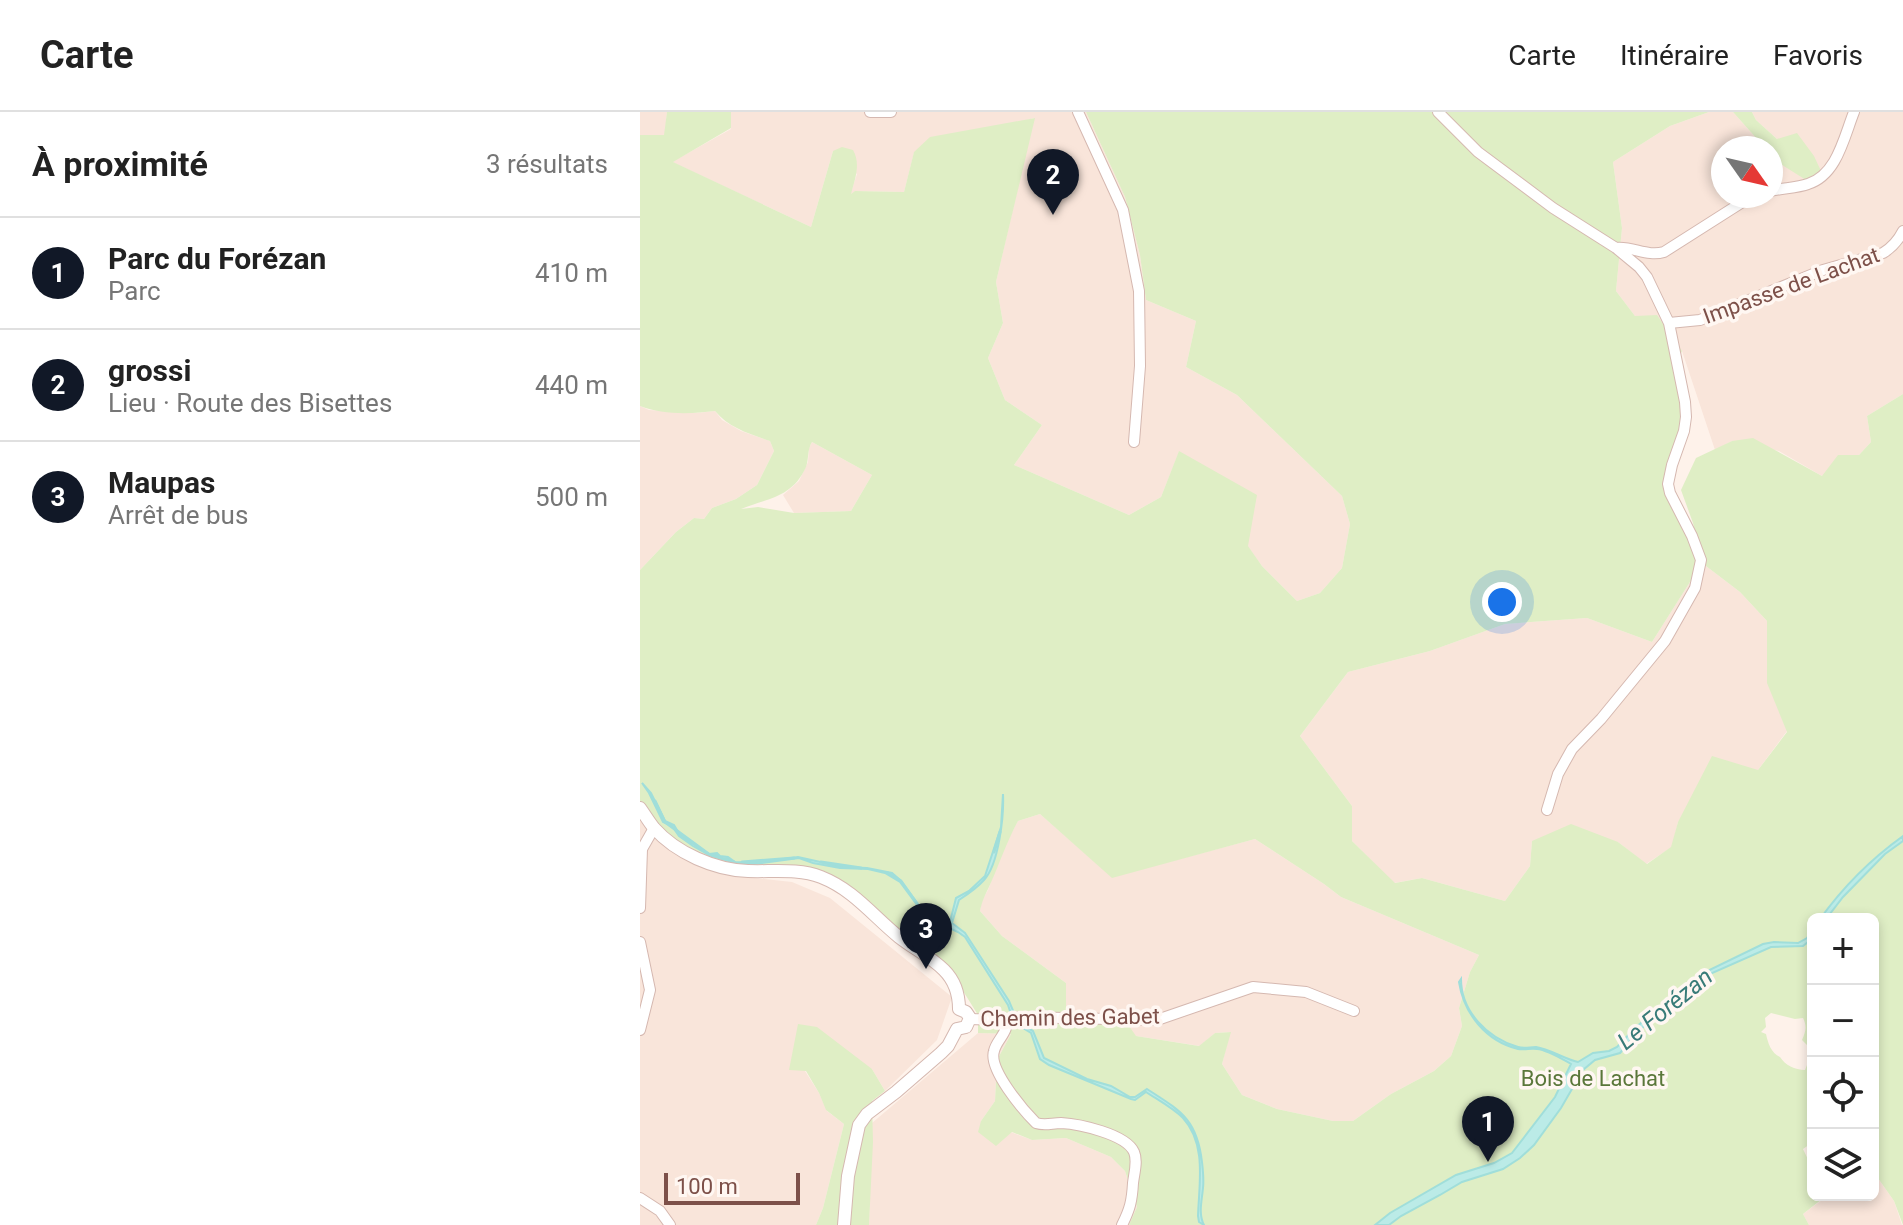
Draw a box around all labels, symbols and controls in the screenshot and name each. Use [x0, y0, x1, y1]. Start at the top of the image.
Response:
text: Carte [40, 33, 133, 77]
text: Carte [1508, 39, 1576, 72]
text: Itinéraire [1620, 39, 1729, 72]
text: Favoris [1773, 39, 1863, 72]
north arrow [1711, 136, 1783, 208]
text: À proximité [32, 144, 208, 184]
text: 3 résultats [486, 149, 608, 179]
pin: 2 [1027, 149, 1079, 215]
text: Parc du Forézan [108, 241, 326, 276]
street label: Impasse de Lachat [1700, 242, 1883, 329]
text: 1 [51, 258, 65, 288]
text: 410 m [535, 258, 608, 288]
text: Parc [108, 276, 161, 306]
text: grossi [108, 353, 191, 388]
text: 2 [51, 370, 65, 400]
text: 440 m [535, 370, 608, 400]
text: Lieu · Route des Bisettes [108, 388, 392, 418]
text: Maupas [108, 465, 215, 500]
text: 3 [51, 482, 65, 512]
text: 500 m [535, 482, 608, 512]
text: Arrêt de bus [108, 500, 248, 530]
your location [1482, 582, 1522, 622]
pin: 3 [900, 903, 952, 969]
map controls [1807, 913, 1879, 1201]
button: + [1807, 913, 1879, 985]
water label: Le Forézan [1612, 962, 1718, 1056]
button: − [1807, 985, 1879, 1057]
street label: Chemin des Gabet [980, 1003, 1160, 1032]
button: locate [1807, 1057, 1879, 1129]
park label: Bois de Lachat [1521, 1066, 1665, 1091]
pin: 1 [1462, 1096, 1514, 1162]
button: layers [1807, 1129, 1879, 1201]
scale bar [664, 1169, 800, 1205]
text: 100 m [676, 1174, 738, 1199]

